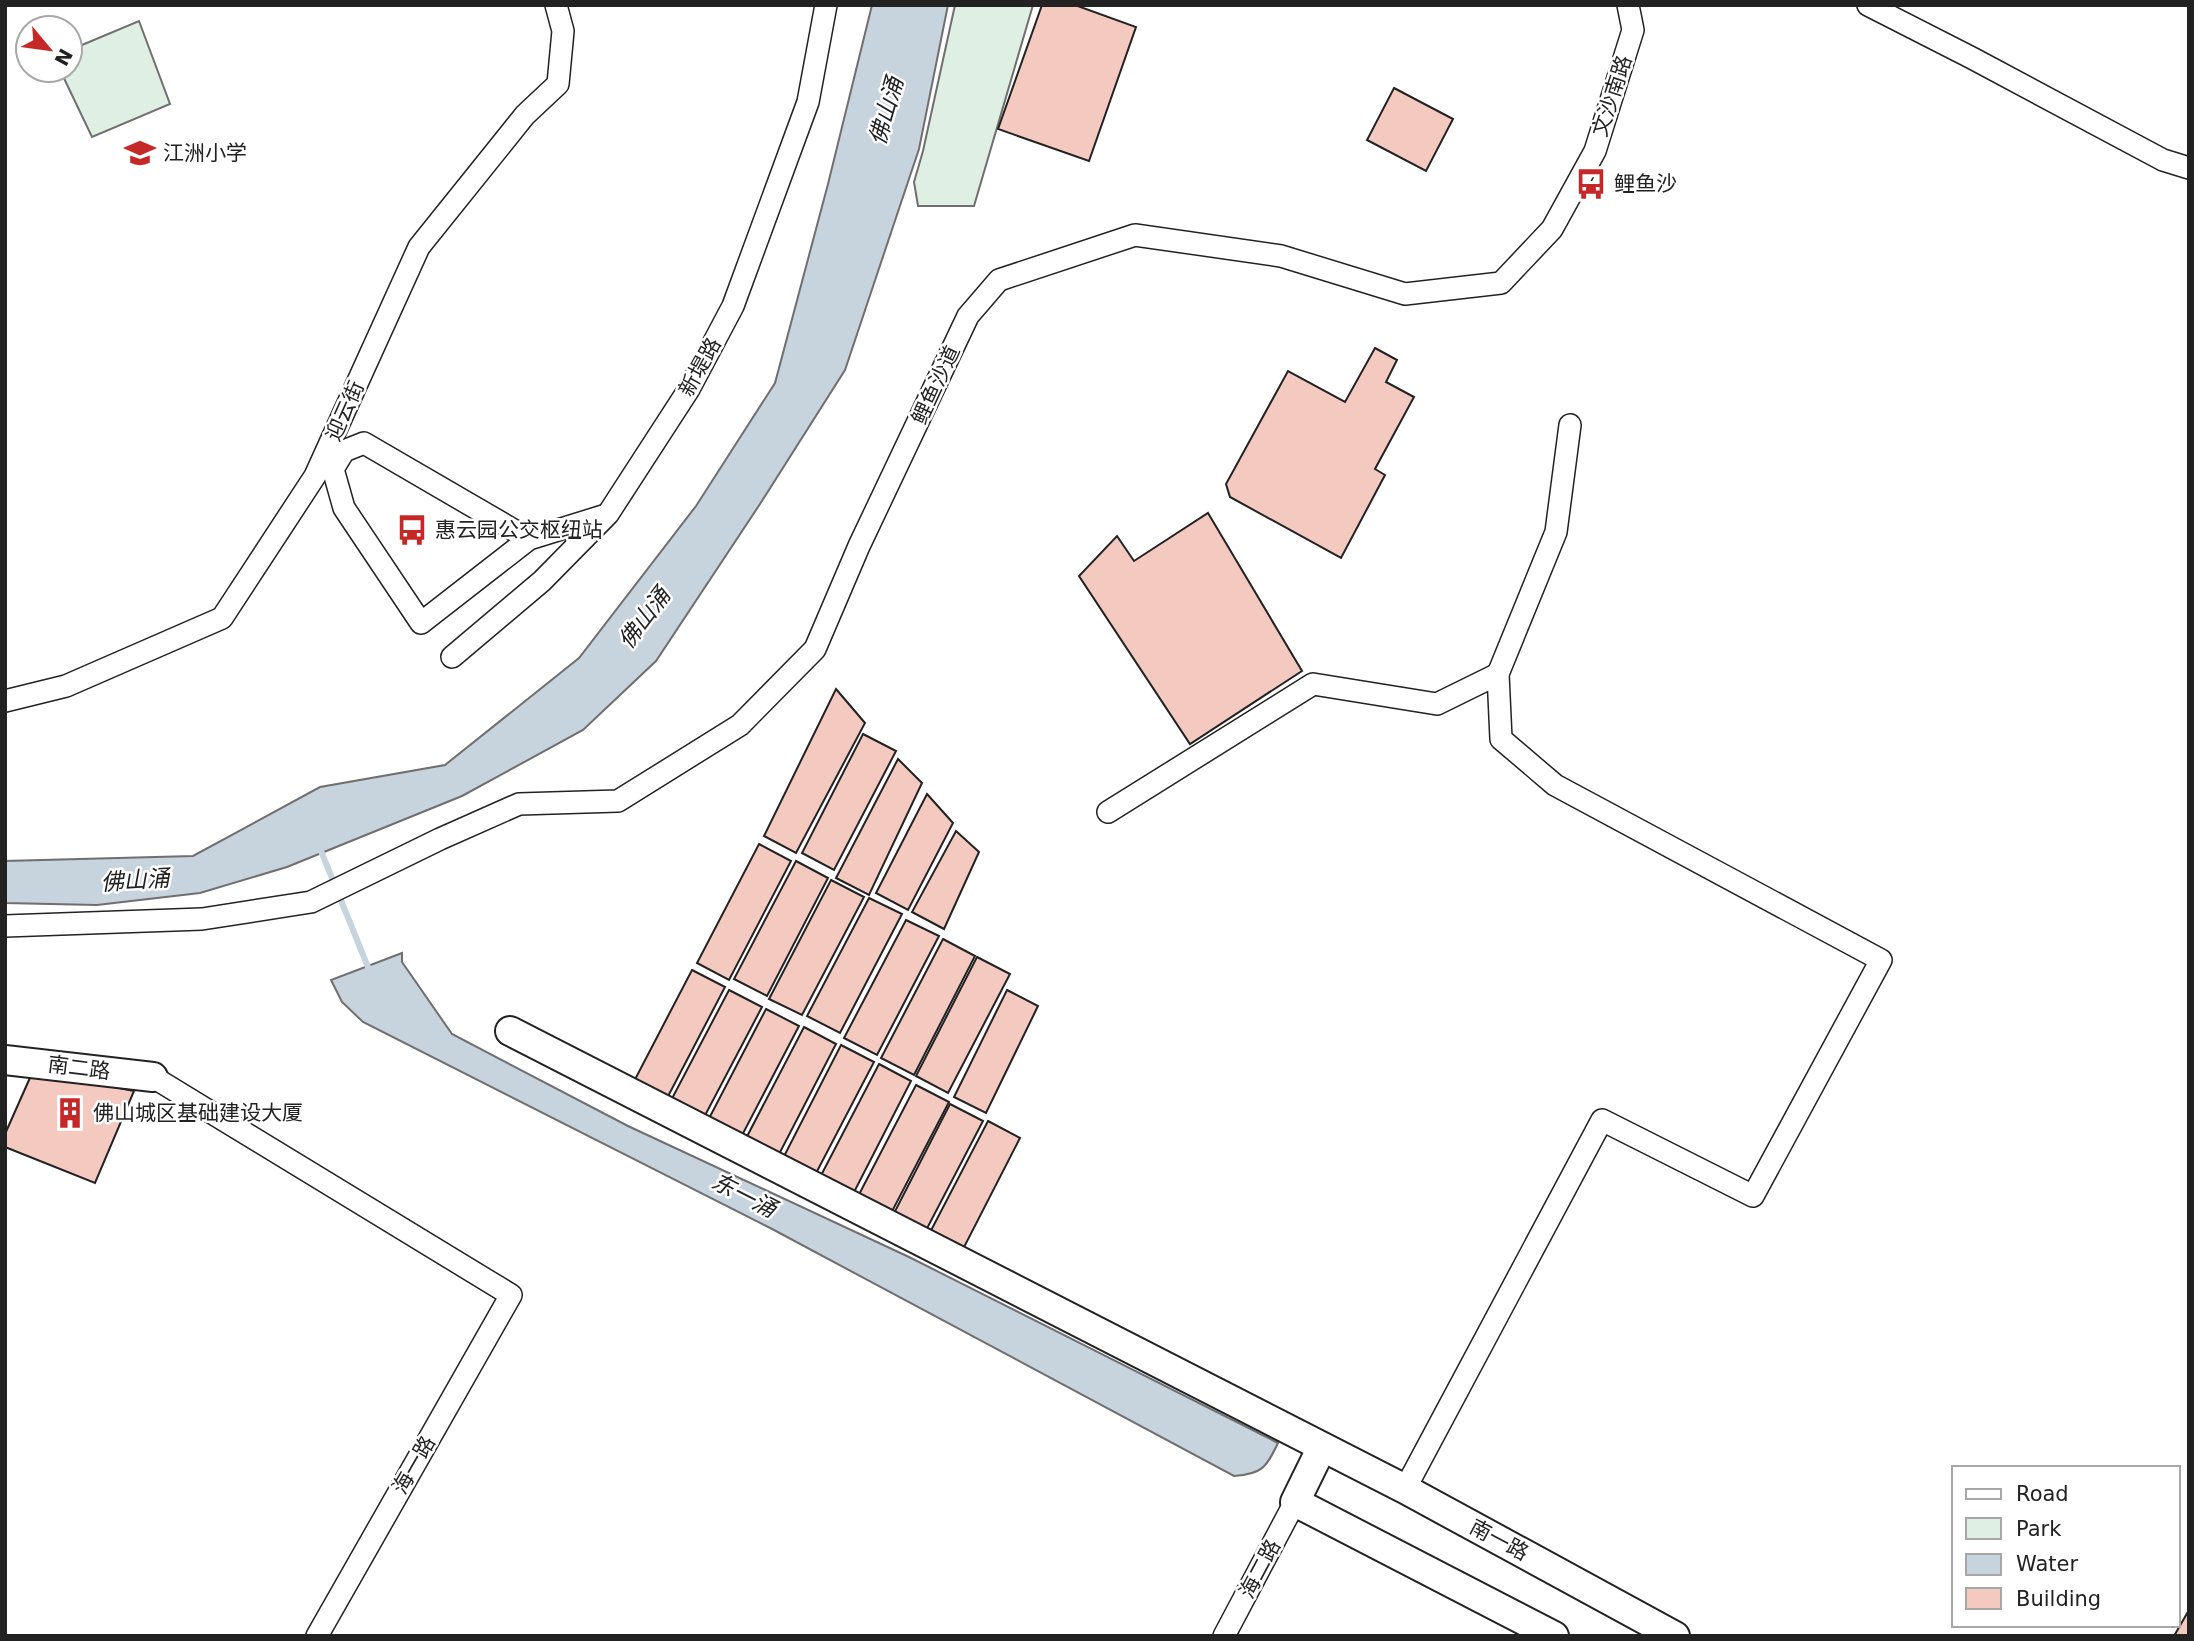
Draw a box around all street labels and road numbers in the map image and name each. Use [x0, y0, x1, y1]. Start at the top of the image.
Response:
street label: 文沙南路 [1588, 52, 1636, 140]
street label: 新堤路 [674, 334, 726, 400]
street label: 鲤鱼沙道 [907, 342, 965, 428]
street label: 迎云街 [321, 377, 369, 445]
street label: 南二路 [46, 1052, 112, 1084]
street label: 海一路 [388, 1432, 440, 1498]
street label: 南一路 [1466, 1515, 1532, 1565]
street label: 海二路 [1235, 1536, 1285, 1602]

